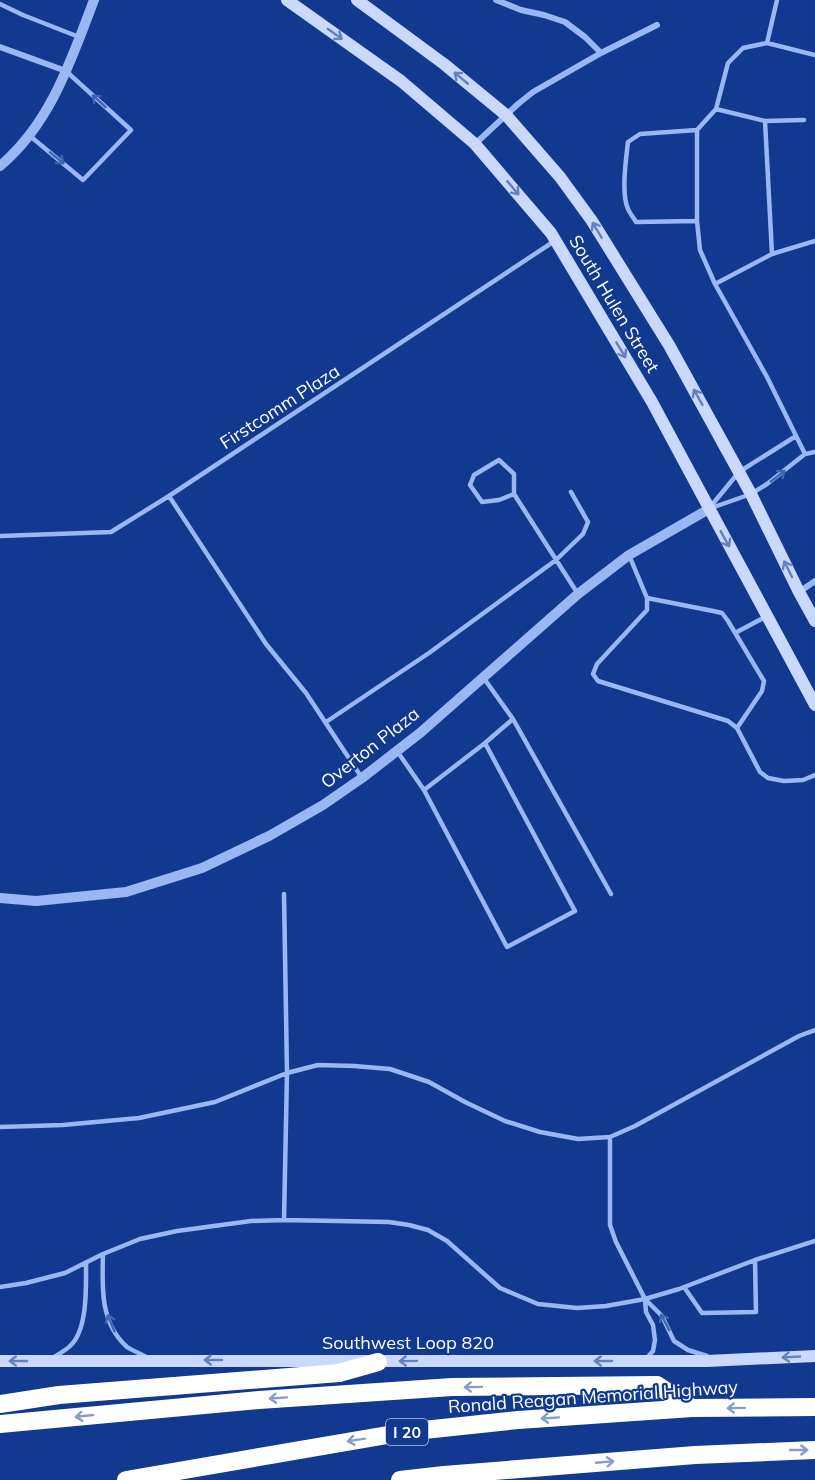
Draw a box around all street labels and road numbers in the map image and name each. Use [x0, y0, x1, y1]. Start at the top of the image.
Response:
street label: South Hulen Street [564, 231, 665, 377]
street label: Firstcomm Plaza [216, 359, 344, 454]
street label: Overton Plaza [316, 702, 424, 793]
street label: Southwest Loop 820 [322, 1331, 494, 1354]
street label: Ronald Reagan Memorial Highway [447, 1375, 739, 1418]
road number: I 20 [386, 1419, 428, 1445]

